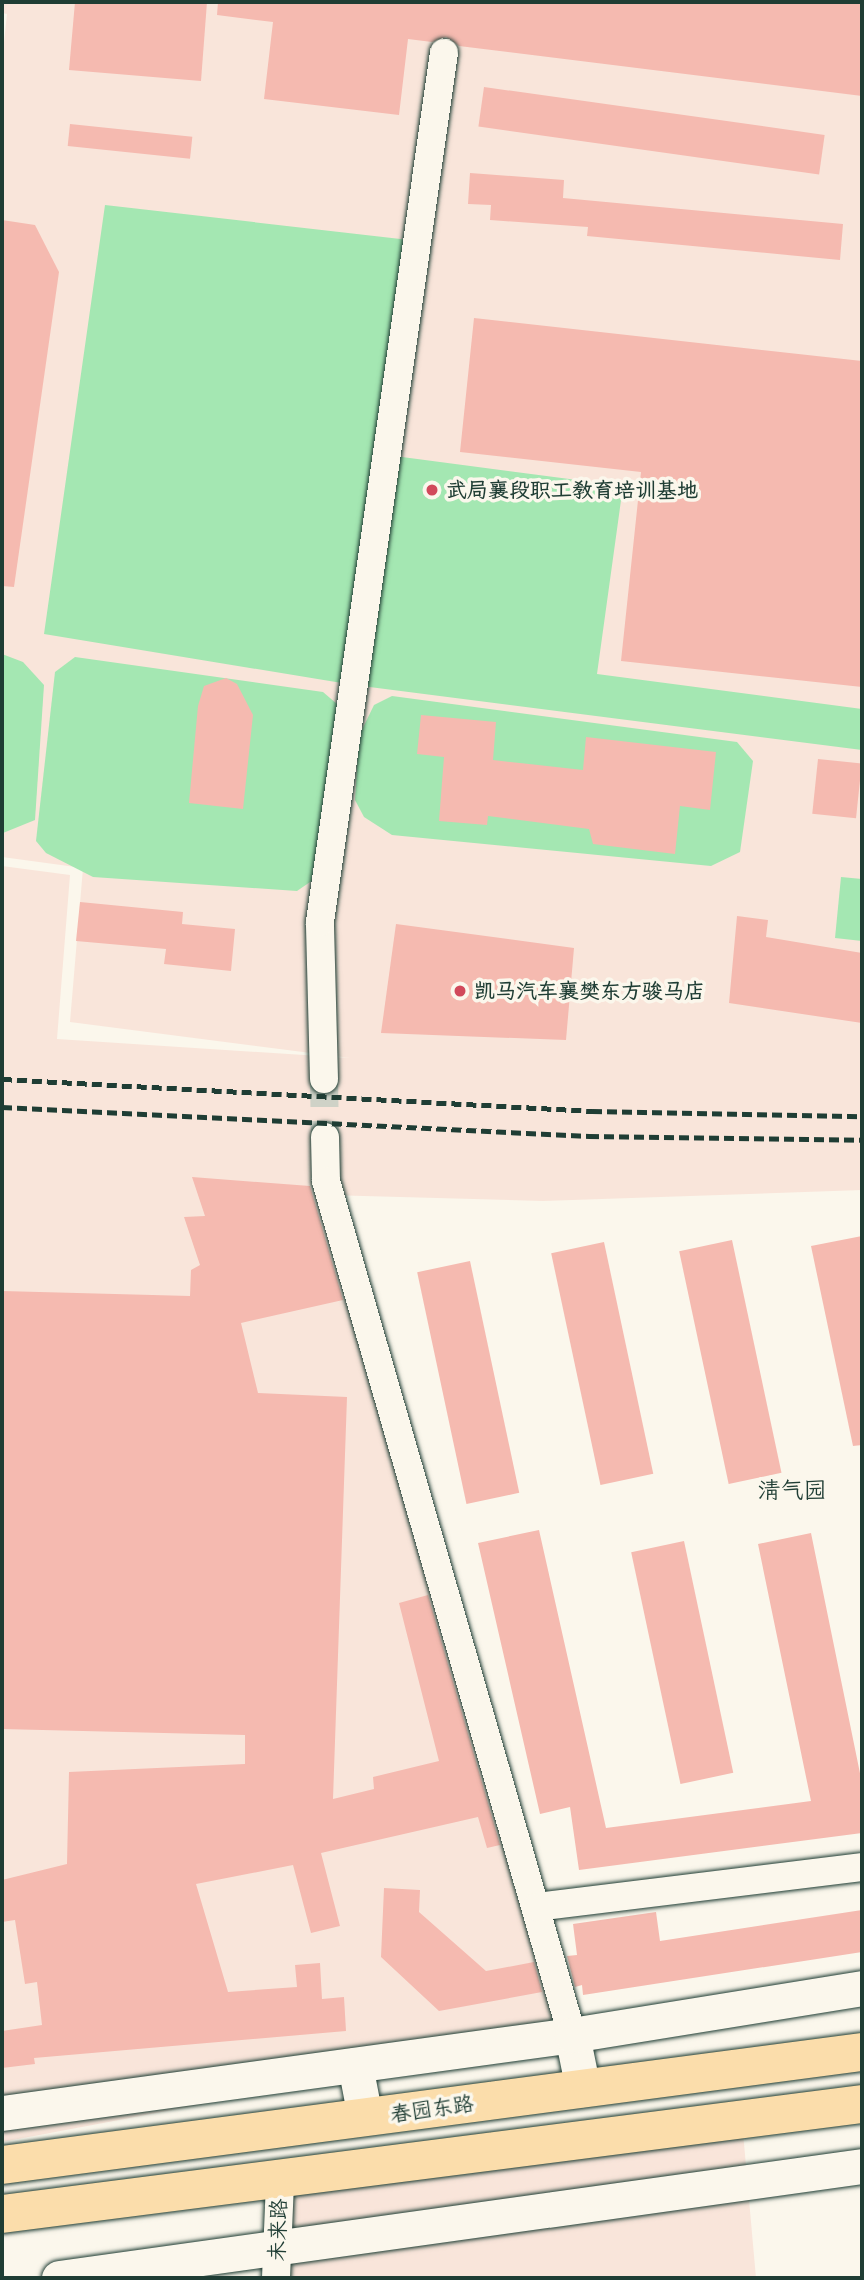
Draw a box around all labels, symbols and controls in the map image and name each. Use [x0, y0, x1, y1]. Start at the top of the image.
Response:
place label: 武局襄段职工教育培训基地 [446, 477, 698, 503]
marker: 武局襄段职工教育培训基地 [424, 482, 440, 498]
place label: 凯马汽车襄樊东方骏马店 [474, 978, 705, 1004]
marker: 凯马汽车襄樊东方骏马店 [452, 983, 468, 999]
district label: 清气园 [758, 1476, 826, 1504]
street label: 春园东路 [389, 2091, 475, 2127]
street label: 未来路 [264, 2198, 292, 2262]

